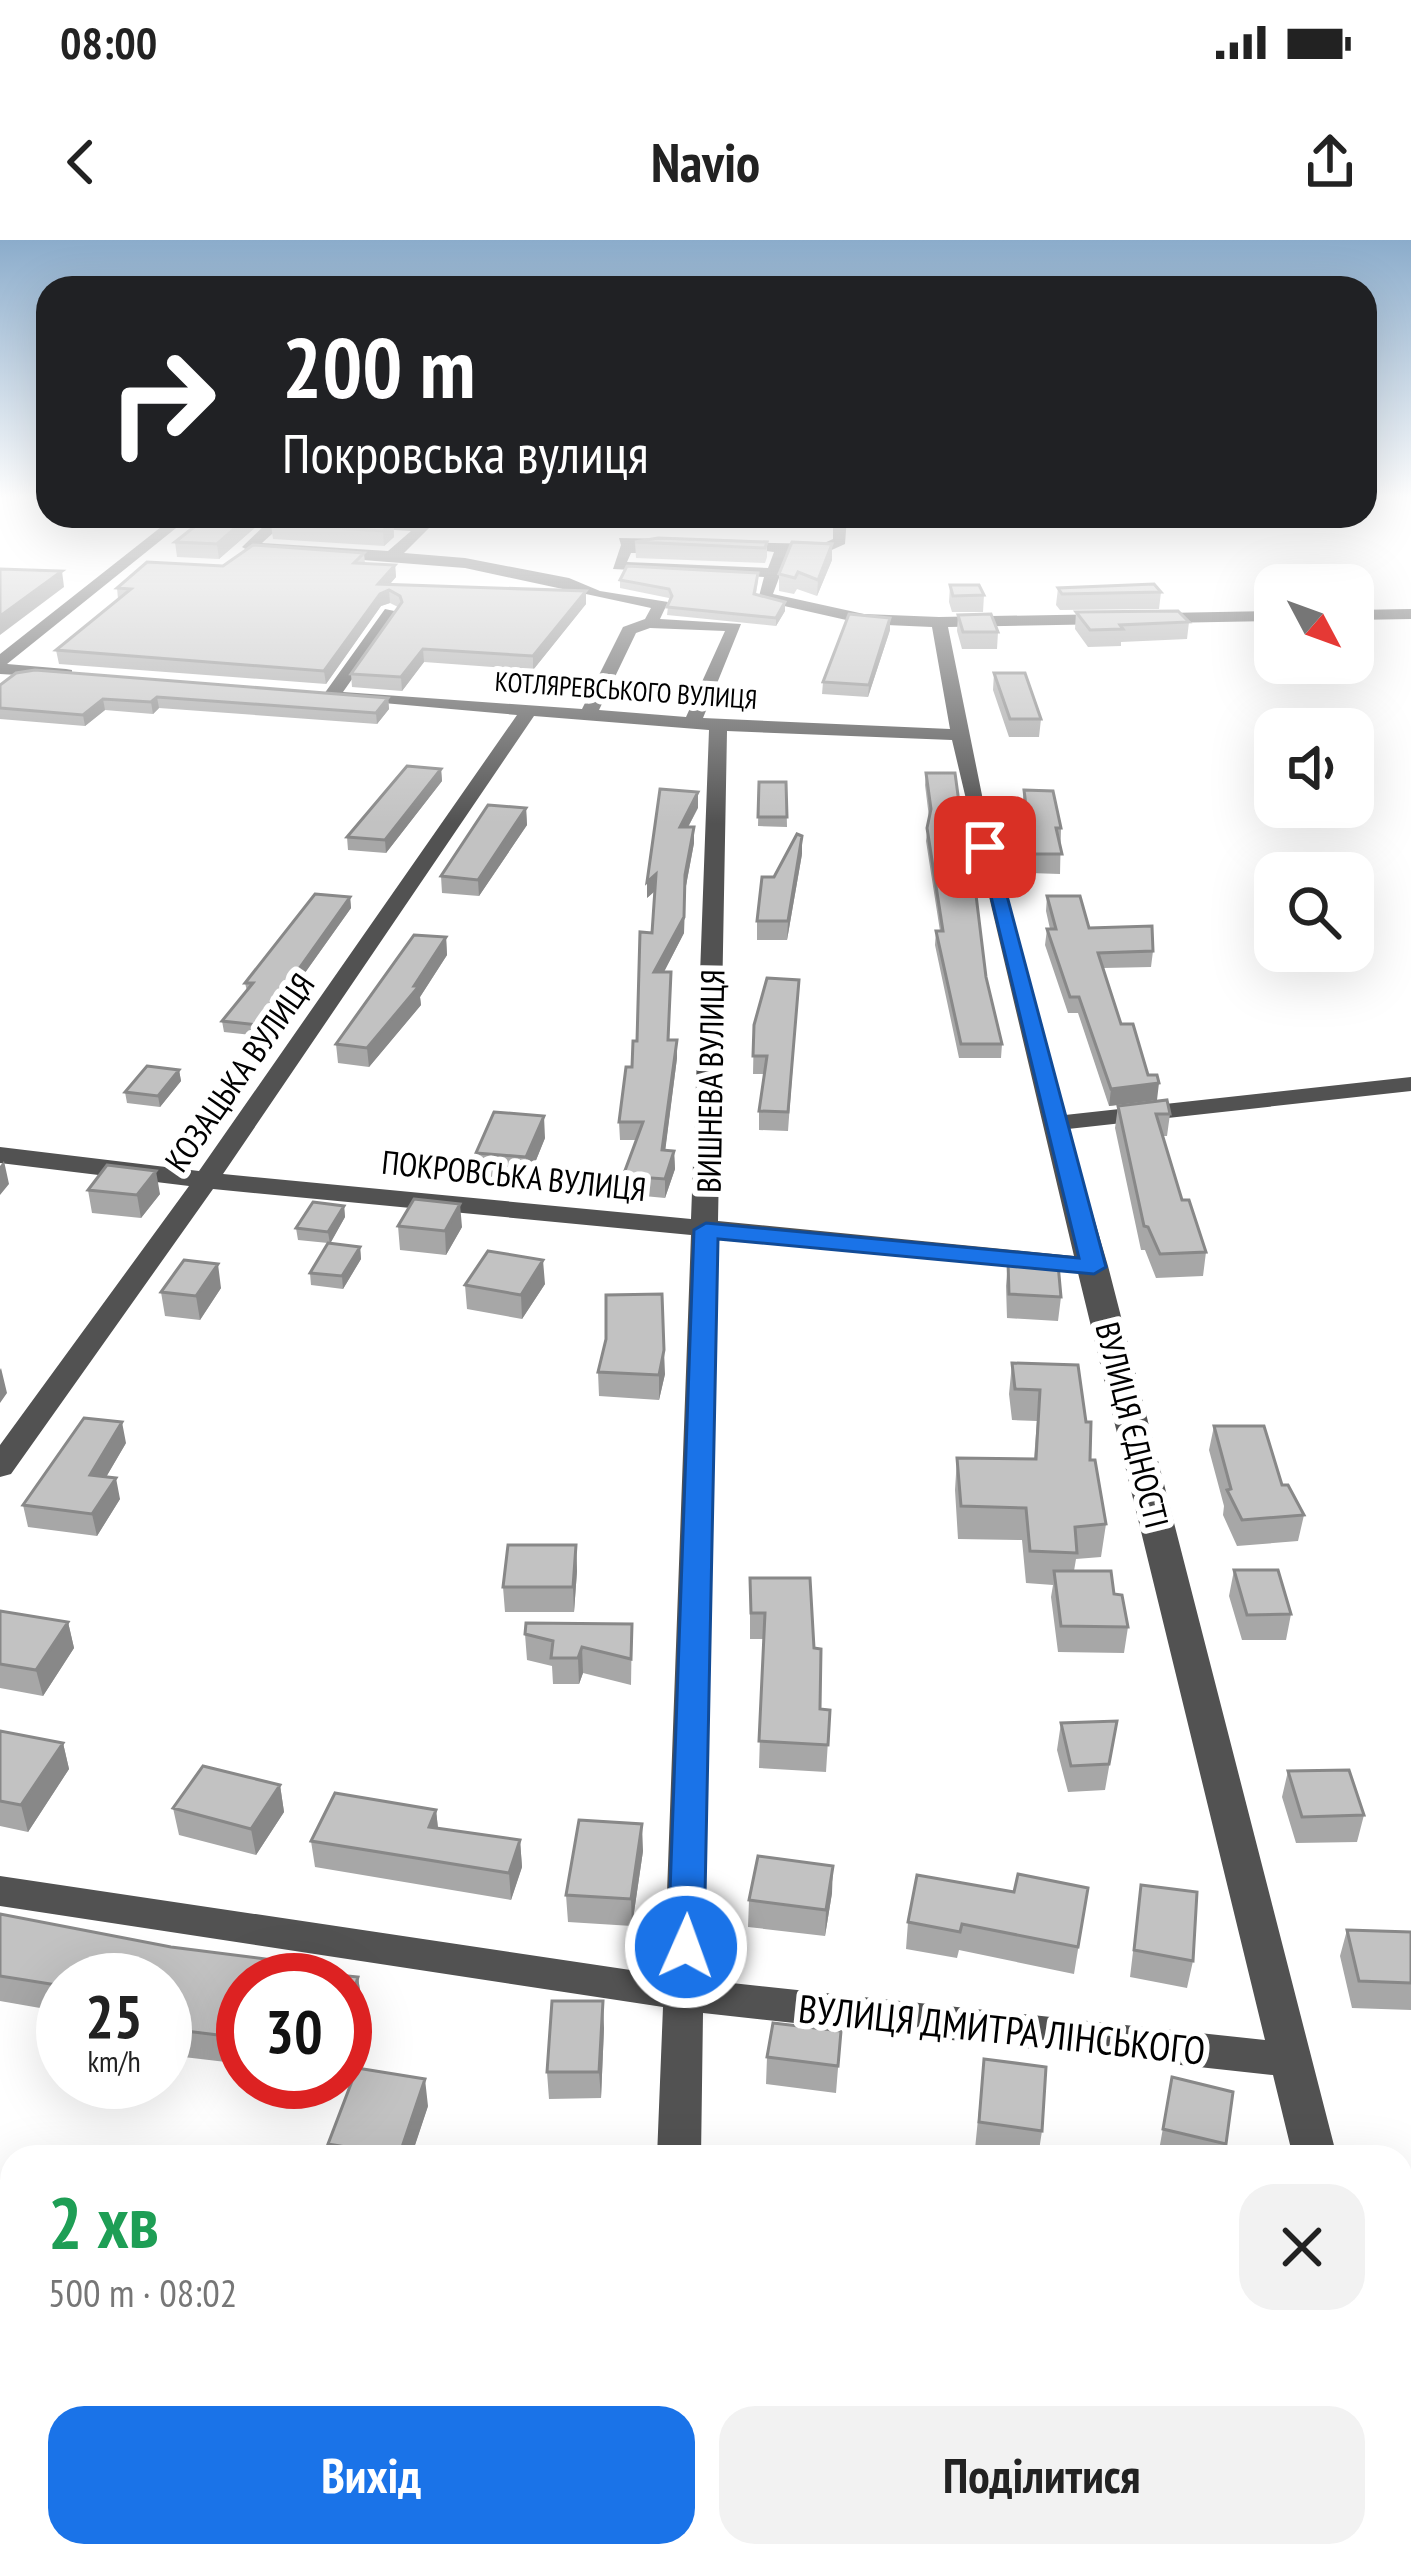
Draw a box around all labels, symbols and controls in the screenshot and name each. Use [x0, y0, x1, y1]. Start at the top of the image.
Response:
text: 08:00 [60, 13, 157, 71]
text: Navio [651, 127, 760, 197]
icon: back [48, 129, 114, 195]
icon: share [1297, 129, 1363, 195]
text: 200 m [282, 312, 475, 421]
icon: right [84, 324, 240, 480]
text: Покровська вулиця [282, 418, 649, 488]
north arrow [1254, 564, 1374, 684]
map controls [1254, 564, 1374, 972]
street label: КОТЛЯРЕВСЬКОГО ВУЛИЦЯ [494, 664, 758, 716]
button: sound [1254, 708, 1374, 828]
pin [934, 796, 1036, 898]
icon: arrive [952, 814, 1018, 880]
button: search [1254, 852, 1374, 972]
street label: КОЗАЦЬКА ВУЛИЦЯ [155, 964, 323, 1180]
street label: ВИШНЕВА ВУЛИЦЯ [687, 969, 733, 1193]
street label: ПОКРОВСЬКА ВУЛИЦЯ [380, 1140, 648, 1210]
street label: ВУЛИЦЯ ЄДНОСТІ [1087, 1317, 1179, 1533]
position arrow [623, 1884, 749, 2010]
speed limit sign: 30 [216, 1953, 372, 2109]
text: 25 [85, 1977, 143, 2055]
street label: ВУЛИЦЯ ДМИТРА ЛІНСЬКОГО [796, 1982, 1208, 2076]
text: km/h [87, 2041, 141, 2080]
text: 2 хв [48, 2175, 159, 2268]
button: close [1239, 2184, 1365, 2310]
text: 500 m · 08:02 [48, 2267, 237, 2318]
button: Вихід [48, 2406, 695, 2544]
button: Поділитися [719, 2406, 1365, 2544]

